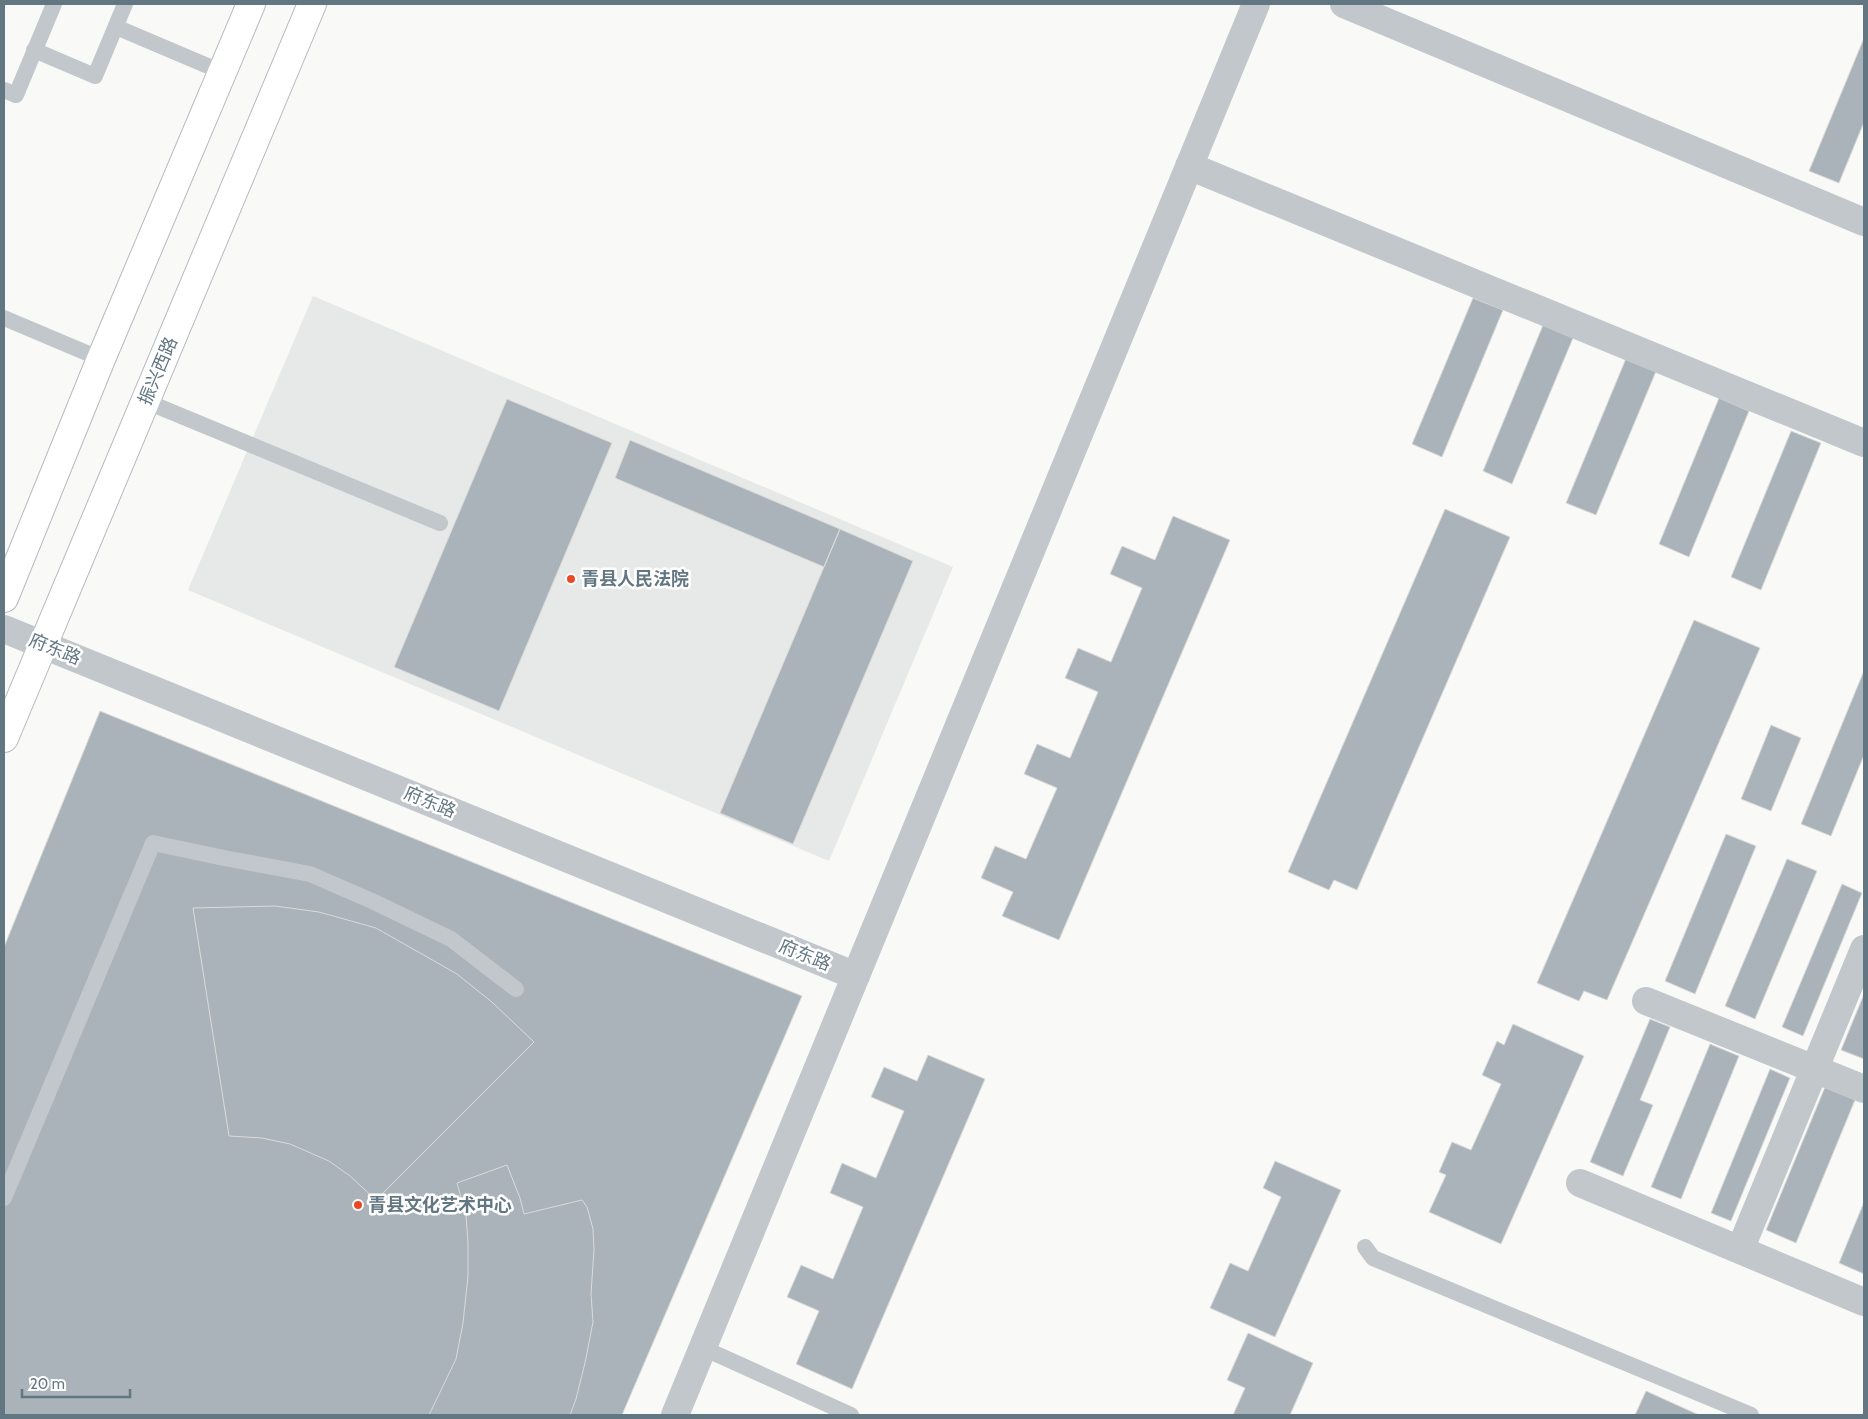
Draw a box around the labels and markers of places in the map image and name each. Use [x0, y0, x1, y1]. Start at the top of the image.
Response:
place label: 青县人民法院 [581, 568, 689, 590]
marker: 青县人民法院 [565, 573, 577, 585]
place label: 青县文化艺术中心 [368, 1194, 512, 1216]
marker: 青县文化艺术中心 [352, 1199, 364, 1211]

